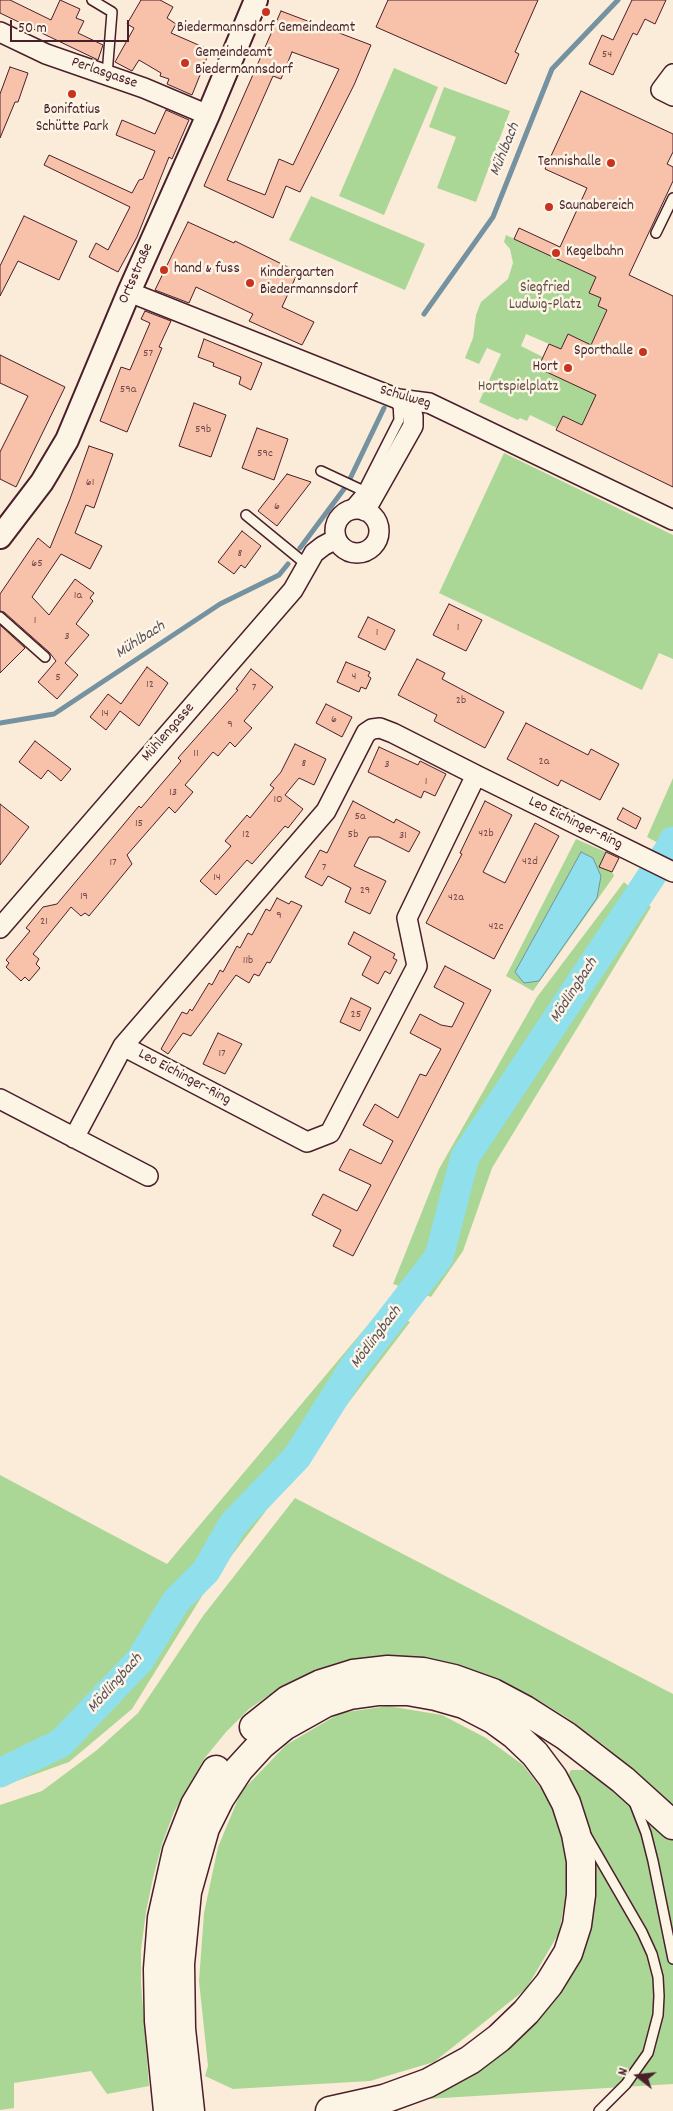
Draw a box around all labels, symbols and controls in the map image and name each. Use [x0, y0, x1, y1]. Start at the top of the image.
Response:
marker: Biedermannsdorf Gemeindeamt [260, 6, 272, 18]
scale bar [12, 10, 131, 42]
text: 50 m [18, 18, 47, 40]
place label: Biedermannsdorf Gemeindeamt [177, 20, 355, 38]
place label: Gemeindeamt Biedermannsdorf [195, 45, 293, 80]
house number: 54 [602, 48, 612, 62]
street label: Perlasgasse [69, 54, 139, 94]
marker: Gemeindeamt Biedermannsdorf [179, 57, 191, 69]
marker: Bonifatius Schütte Park [66, 88, 78, 100]
place label: Bonifatius Schütte Park [36, 102, 108, 137]
water label: Mühlbach [487, 121, 525, 179]
place label: Tennishalle [538, 154, 601, 172]
marker: Tennishalle [605, 157, 617, 169]
place label: Saunabereich [559, 198, 634, 216]
marker: Saunabereich [543, 201, 555, 213]
street label: Ortsstraße [116, 241, 158, 307]
place label: Kegelbahn [566, 244, 624, 262]
marker: Kegelbahn [550, 247, 562, 259]
place label: hand & fuss [174, 261, 240, 279]
marker: hand & fuss [158, 264, 170, 276]
place label: Kindergarten Biedermannsdorf [260, 265, 358, 300]
marker: Kindergarten Biedermannsdorf [244, 277, 256, 289]
park label: Siegfried Ludwig-Platz [509, 280, 581, 315]
place label: Sporthalle [574, 343, 633, 361]
marker: Sporthalle [637, 346, 649, 358]
house number: 57 [143, 347, 153, 361]
place label: Hort [533, 359, 558, 377]
marker: Hort [562, 362, 574, 374]
park label: Hortspielplatz [478, 379, 558, 397]
street label: Schulweg [377, 382, 433, 414]
house number: 59a [120, 383, 136, 397]
house number: 59b [195, 423, 211, 437]
house number: 59c [257, 447, 273, 461]
house number: 61 [86, 476, 94, 490]
house number: 6 [274, 500, 280, 514]
house number: 8 [238, 547, 242, 561]
house number: 65 [31, 557, 43, 571]
house number: 1a [74, 589, 82, 603]
house number: 1 [34, 614, 36, 628]
water label: Mühlbach [112, 618, 170, 664]
house number: 1 [457, 621, 459, 635]
house number: 1 [376, 626, 378, 640]
house number: 3 [64, 630, 70, 644]
house number: 4 [352, 670, 356, 684]
house number: 5 [55, 671, 61, 685]
house number: 12 [146, 678, 154, 692]
house number: 7 [252, 681, 256, 695]
house number: 2b [456, 694, 466, 708]
street label: Mühlengasse [139, 700, 199, 766]
house number: 14 [101, 707, 109, 721]
house number: 6 [331, 713, 337, 727]
house number: 9 [227, 718, 233, 732]
house number: 11 [193, 747, 199, 761]
house number: 2a [539, 755, 549, 769]
house number: 8 [302, 757, 306, 771]
house number: 3 [384, 758, 390, 772]
house number: 1 [425, 775, 427, 789]
house number: 13 [169, 786, 177, 800]
house number: 10 [273, 793, 283, 807]
street label: Leo Eichinger-Ring [525, 793, 625, 855]
house number: 5a [354, 810, 366, 824]
house number: 15 [135, 817, 143, 831]
house number: 42b [478, 827, 494, 841]
house number: 12 [242, 828, 250, 842]
house number: 5b [348, 828, 358, 842]
house number: 31 [399, 829, 407, 843]
house number: 42d [522, 855, 538, 869]
house number: 17 [109, 856, 117, 870]
house number: 7 [322, 861, 326, 875]
house number: 14 [213, 871, 221, 885]
house number: 29 [360, 884, 370, 898]
house number: 19 [80, 890, 88, 904]
house number: 42a [448, 891, 464, 905]
house number: 9 [276, 909, 282, 923]
house number: 21 [40, 915, 48, 929]
house number: 42c [488, 920, 504, 934]
house number: 11b [243, 954, 253, 968]
water label: Mödlingbach [547, 955, 603, 1027]
house number: 25 [351, 1008, 361, 1022]
street label: Leo Eichinger-Ring [135, 1046, 233, 1110]
house number: 17 [218, 1047, 226, 1061]
water label: Mödlingbach [347, 1303, 407, 1373]
water label: Mödlingbach [84, 1650, 148, 1718]
north arrow [613, 2051, 663, 2101]
text: N [613, 2066, 634, 2078]

